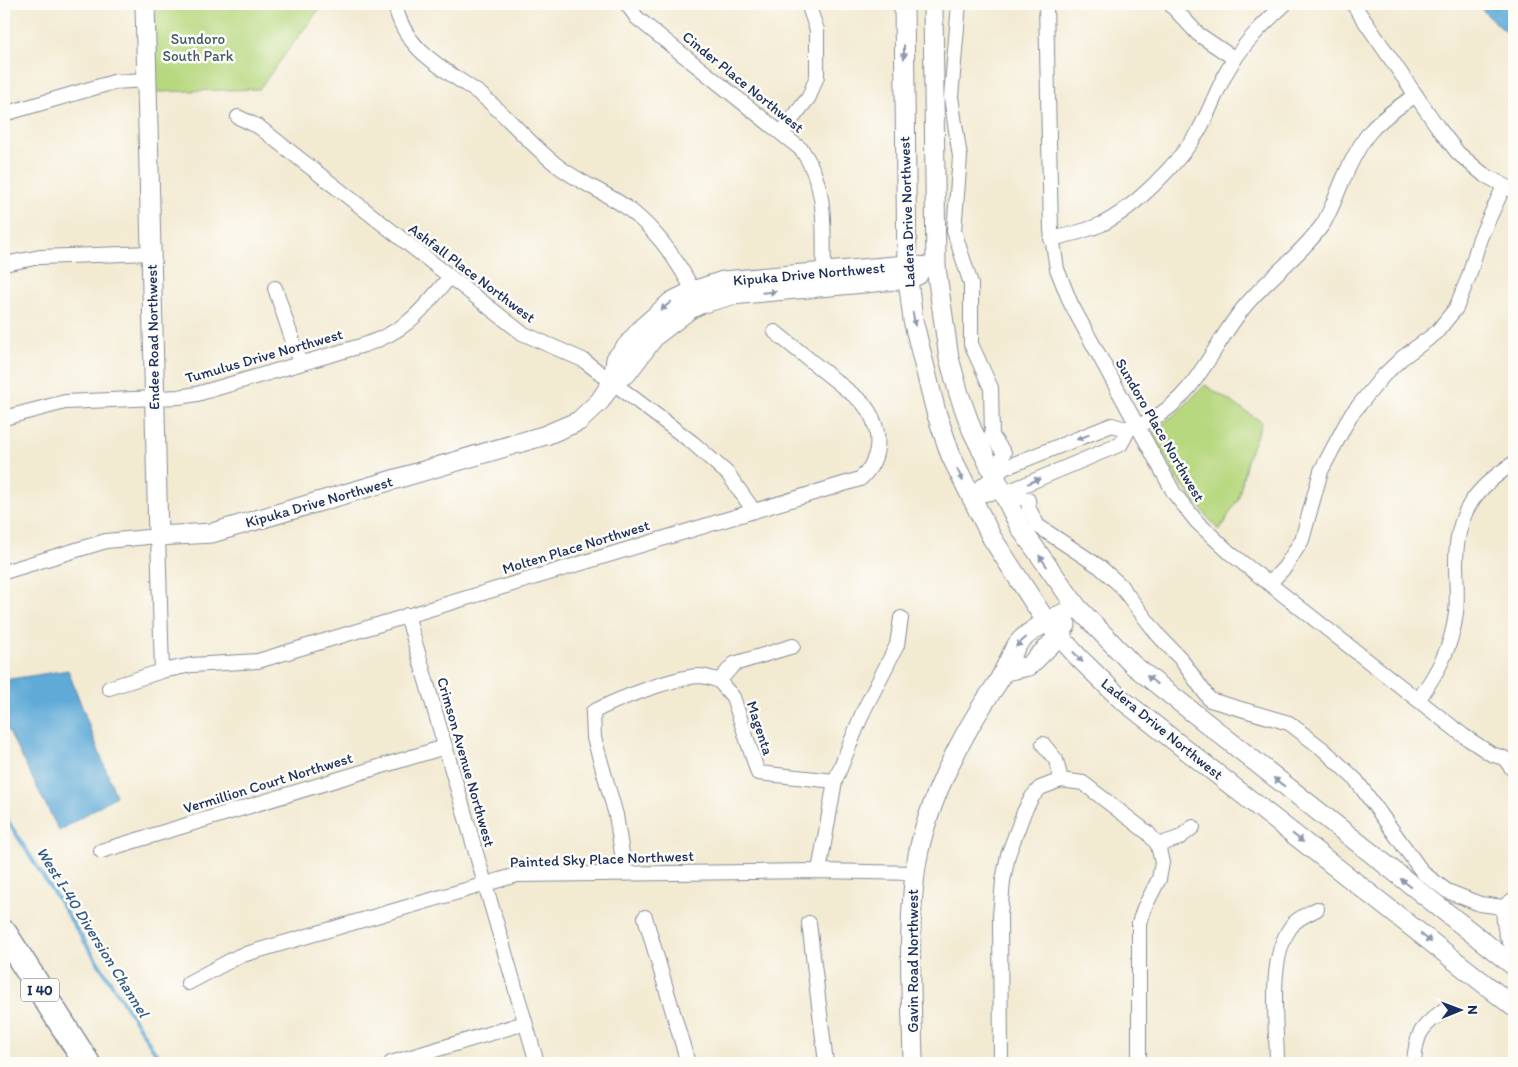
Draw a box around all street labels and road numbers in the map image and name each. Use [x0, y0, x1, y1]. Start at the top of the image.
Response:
street label: Cinder Place Northwest [679, 27, 808, 137]
street label: Ladera Drive Northwest [895, 136, 919, 288]
street label: Ashfall Place Northwest [405, 219, 539, 327]
street label: Kipuka Drive Northwest [732, 258, 886, 290]
street label: Endee Road Northwest [143, 264, 163, 410]
street label: Tumulus Drive Northwest [183, 325, 345, 387]
street label: Sundoro Place Northwest [1112, 355, 1209, 505]
street label: Kipuka Drive Northwest [243, 472, 395, 532]
street label: Molten Place Northwest [500, 516, 652, 578]
street label: Ladera Drive Northwest [1097, 674, 1227, 784]
street label: Crimson Avenue Northwest [433, 675, 499, 849]
street label: Magenta [743, 699, 777, 758]
street label: Vermillion Court Northwest [181, 749, 355, 817]
street label: Painted Sky Place Northwest [510, 847, 695, 871]
street label: Gavin Road Northwest [904, 889, 922, 1033]
road number: I 40 [21, 978, 59, 1002]

